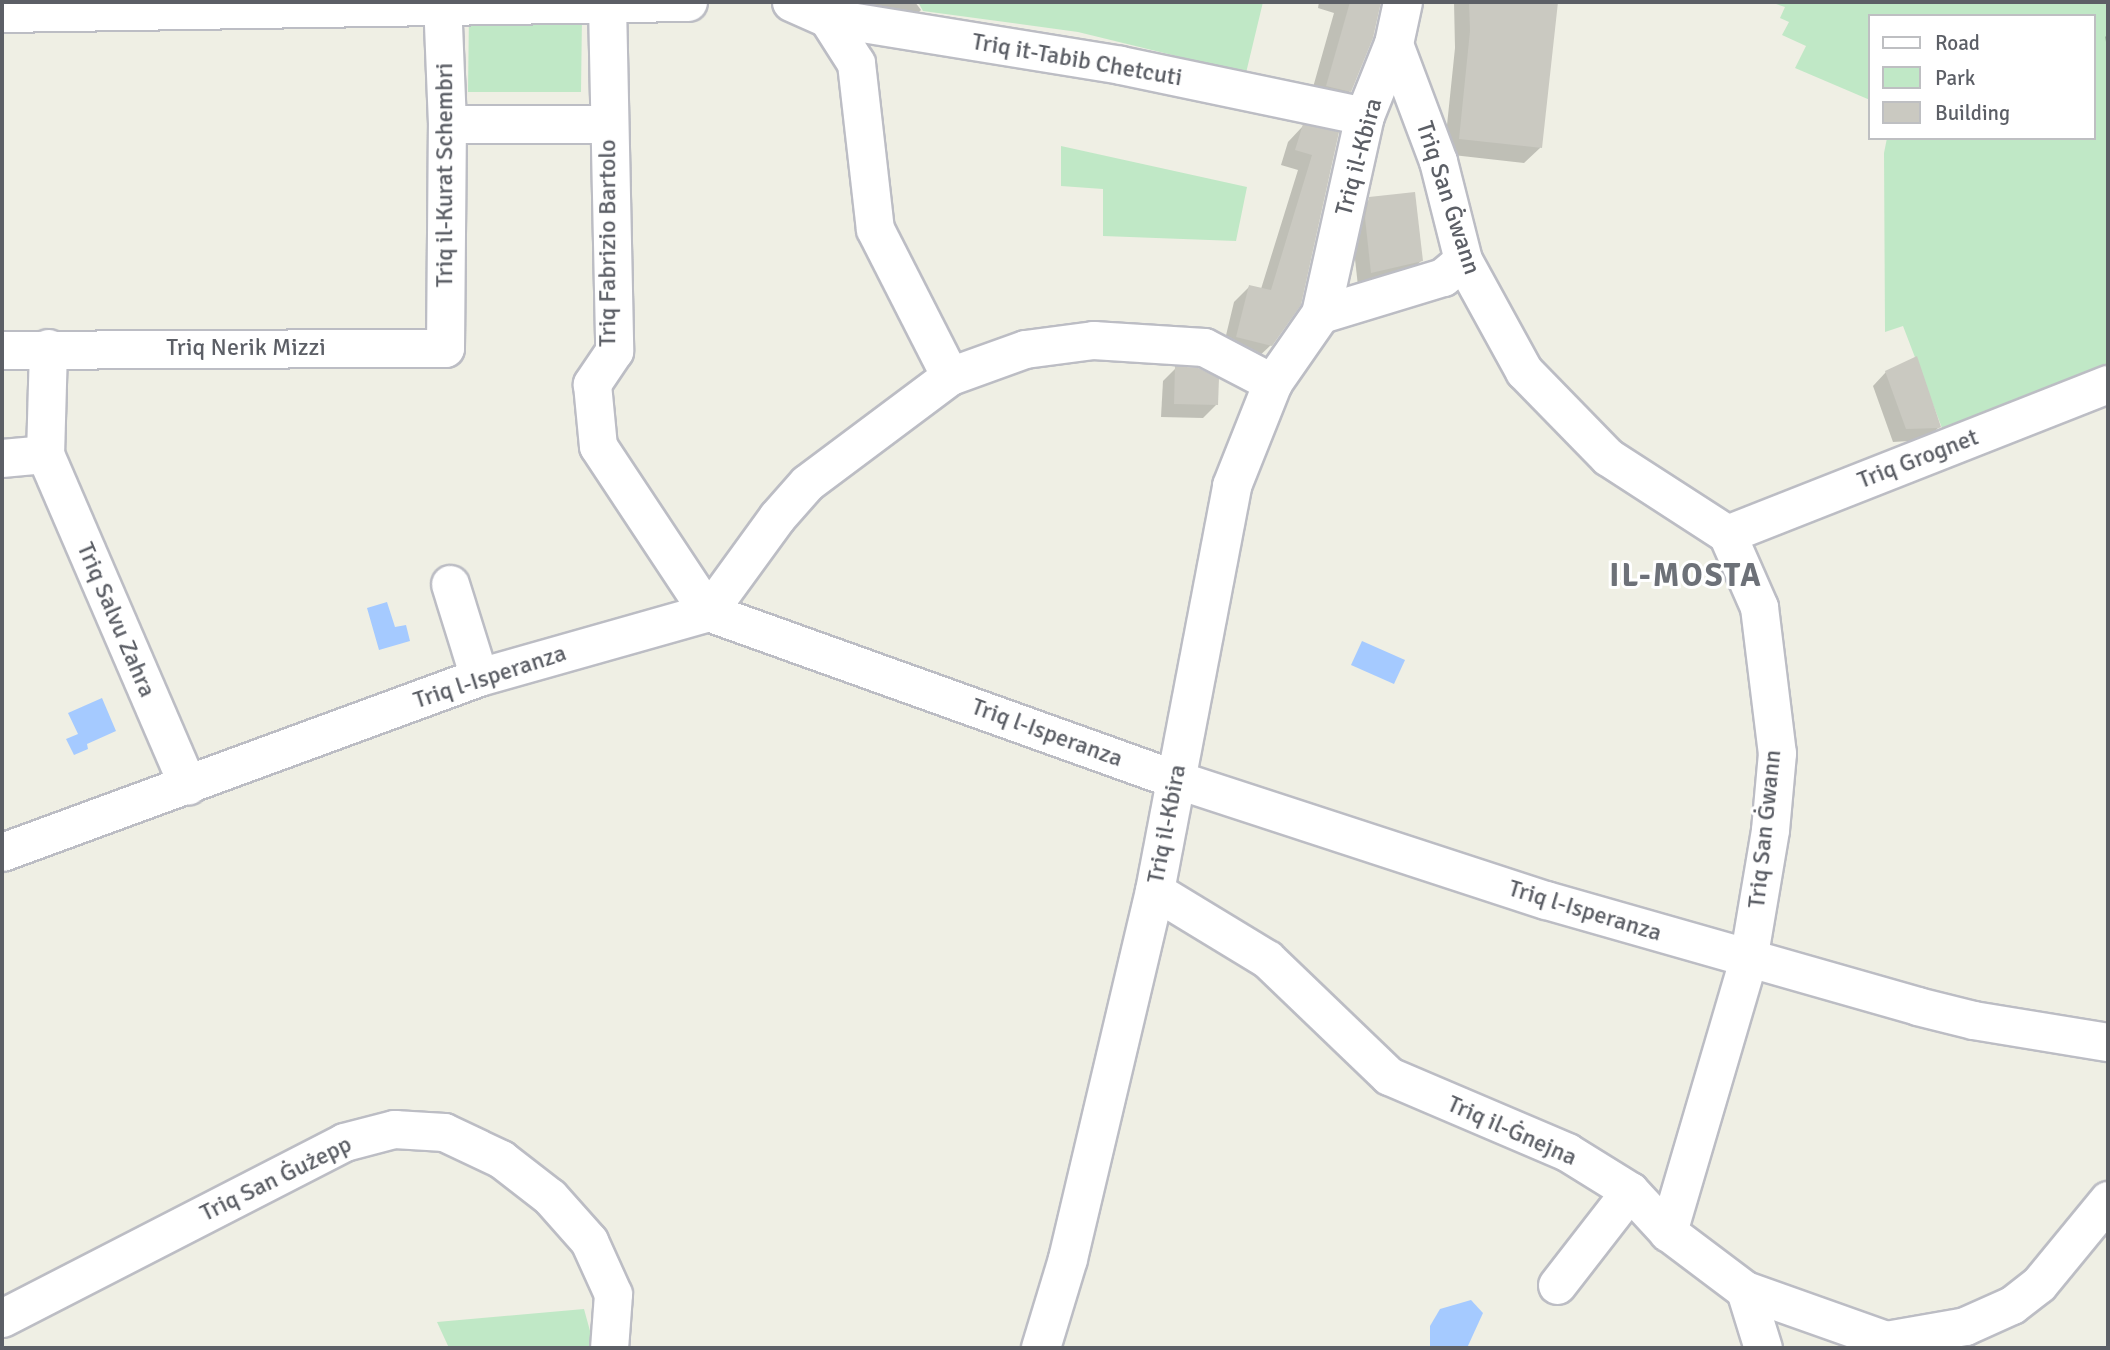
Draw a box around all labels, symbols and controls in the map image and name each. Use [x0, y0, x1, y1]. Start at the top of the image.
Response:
legend [1868, 14, 2096, 140]
street label: Triq it-Tabib Chetcuti [970, 27, 1184, 93]
text: Road [1935, 30, 1980, 56]
street label: Triq il-Kurat Schembri [431, 63, 459, 287]
text: Park [1935, 65, 1975, 91]
street label: Triq il-Kbira [1330, 95, 1388, 219]
text: Building [1935, 100, 2010, 126]
street label: Triq San Ġwann [1410, 118, 1486, 278]
street label: Triq Fabrizio Bartolo [594, 139, 622, 347]
street label: Triq Nerik Mizzi [166, 334, 326, 362]
street label: Triq Grognet [1854, 423, 1982, 495]
street label: Triq Salvu Zahra [70, 538, 162, 702]
district label: IL-MOSTA [1610, 557, 1762, 595]
street label: Triq l-Isperanza [410, 639, 570, 715]
street label: Triq l-Isperanza [968, 692, 1126, 774]
street label: Triq San Ġwann [1742, 748, 1788, 910]
street label: Triq il-Kbira [1141, 762, 1193, 886]
street label: Triq l-Isperanza [1505, 874, 1665, 948]
street label: Triq il-Ġnejna [1443, 1090, 1581, 1172]
street label: Triq San Ġużepp [196, 1130, 356, 1228]

